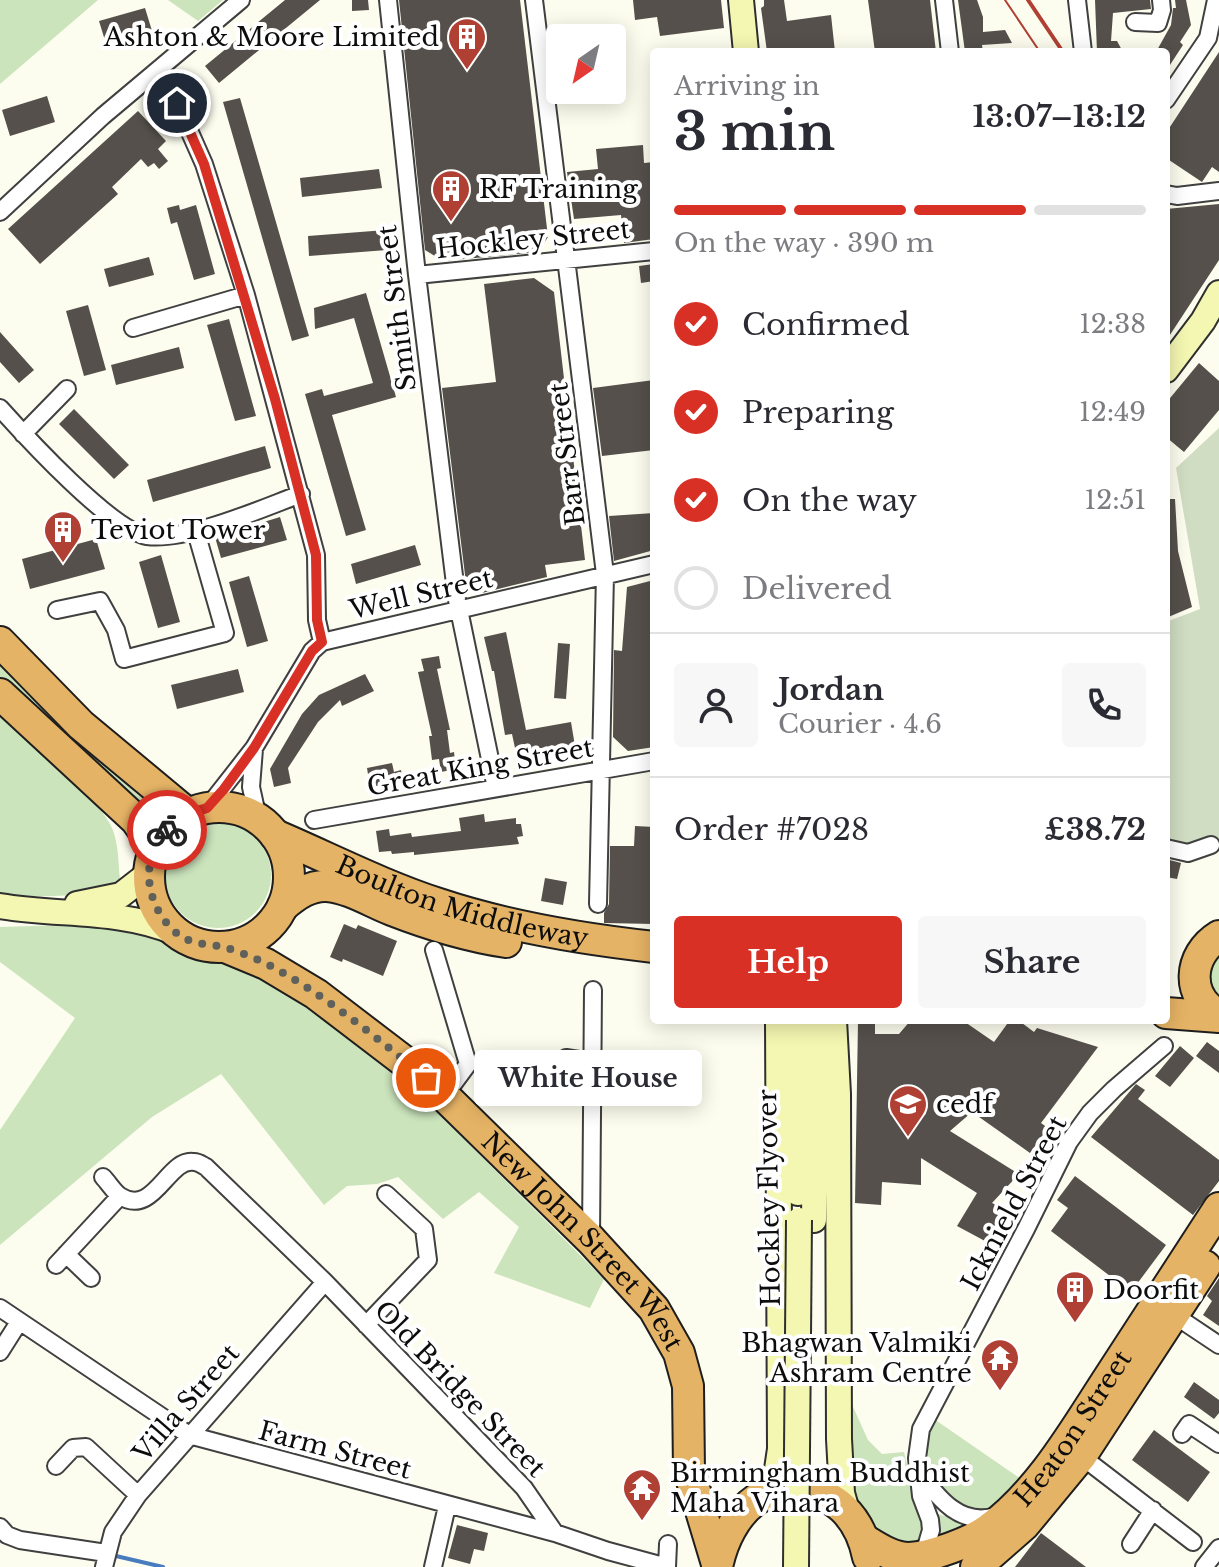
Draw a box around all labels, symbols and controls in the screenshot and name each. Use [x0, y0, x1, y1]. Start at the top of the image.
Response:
building icon: Ashton & Moore Limited [446, 16, 488, 71]
place label: Ashton & Moore Limited [103, 21, 439, 53]
north arrow [546, 24, 626, 104]
map controls [546, 24, 626, 104]
pin [143, 69, 211, 137]
text: Arriving in [674, 70, 820, 102]
icon: home [155, 81, 199, 125]
text: 13:07–13:12 [973, 98, 1146, 135]
text: 3 min [674, 100, 835, 164]
building icon: RF Training [430, 168, 472, 223]
place label: RF Training [479, 173, 638, 205]
street label: Hockley Street [434, 213, 632, 265]
street label: Smith Street [371, 223, 423, 393]
text: On the way · 390 m [674, 227, 934, 259]
icon: check [674, 302, 718, 346]
text: Confirmed [742, 306, 910, 343]
text: 12:38 [1079, 308, 1146, 340]
street label: Barr Street [542, 380, 592, 527]
icon: check [674, 390, 718, 434]
text: Preparing [742, 394, 894, 431]
text: 12:49 [1079, 396, 1146, 428]
icon: check [674, 478, 718, 522]
text: On the way [742, 482, 917, 519]
text: 12:51 [1085, 484, 1146, 516]
building icon: Teviot Tower [42, 509, 84, 564]
place label: Teviot Tower [91, 514, 266, 546]
street label: Well Street [345, 562, 496, 626]
text: Delivered [742, 570, 892, 607]
button: person [674, 663, 758, 747]
button: phone [1062, 663, 1146, 747]
text: Jordan [778, 671, 884, 708]
text: Courier · 4.6 [778, 708, 942, 740]
street label: Great King Street [364, 731, 596, 803]
courier [127, 790, 207, 870]
icon: bike [145, 808, 189, 852]
text: Order #7028 [674, 811, 869, 848]
text: £38.72 [1044, 811, 1146, 848]
street label: Boulton Middleway [331, 848, 591, 954]
button: Help [674, 916, 902, 1008]
button: Share [918, 916, 1146, 1008]
pin [392, 1044, 460, 1112]
callout: White House [474, 1050, 702, 1106]
icon: bag [404, 1056, 448, 1100]
text: White House [498, 1062, 678, 1094]
school or university icon: cedf [887, 1083, 929, 1138]
street label: Hockley Flyover [751, 1088, 787, 1307]
place label: cedf [936, 1088, 996, 1120]
street label: Icknield Street [954, 1110, 1074, 1296]
street label: New John Street West [475, 1125, 690, 1356]
building icon: Doorfit [1054, 1269, 1096, 1324]
place label: Doorfit [1103, 1274, 1199, 1306]
street label: Old Bridge Street [368, 1294, 552, 1484]
place label: Bhagwan Valmiki Ashram Centre [741, 1327, 972, 1389]
street label: Villa Street [125, 1337, 246, 1469]
temple icon: Bhagwan Valmiki Ashram Centre [979, 1337, 1021, 1392]
street label: Heaton Street [1008, 1344, 1138, 1513]
street label: Farm Street [255, 1414, 415, 1486]
place label: Birmingham Buddhist Maha Vihara [670, 1457, 970, 1519]
temple icon: Birmingham Buddhist Maha Vihara [621, 1467, 663, 1522]

